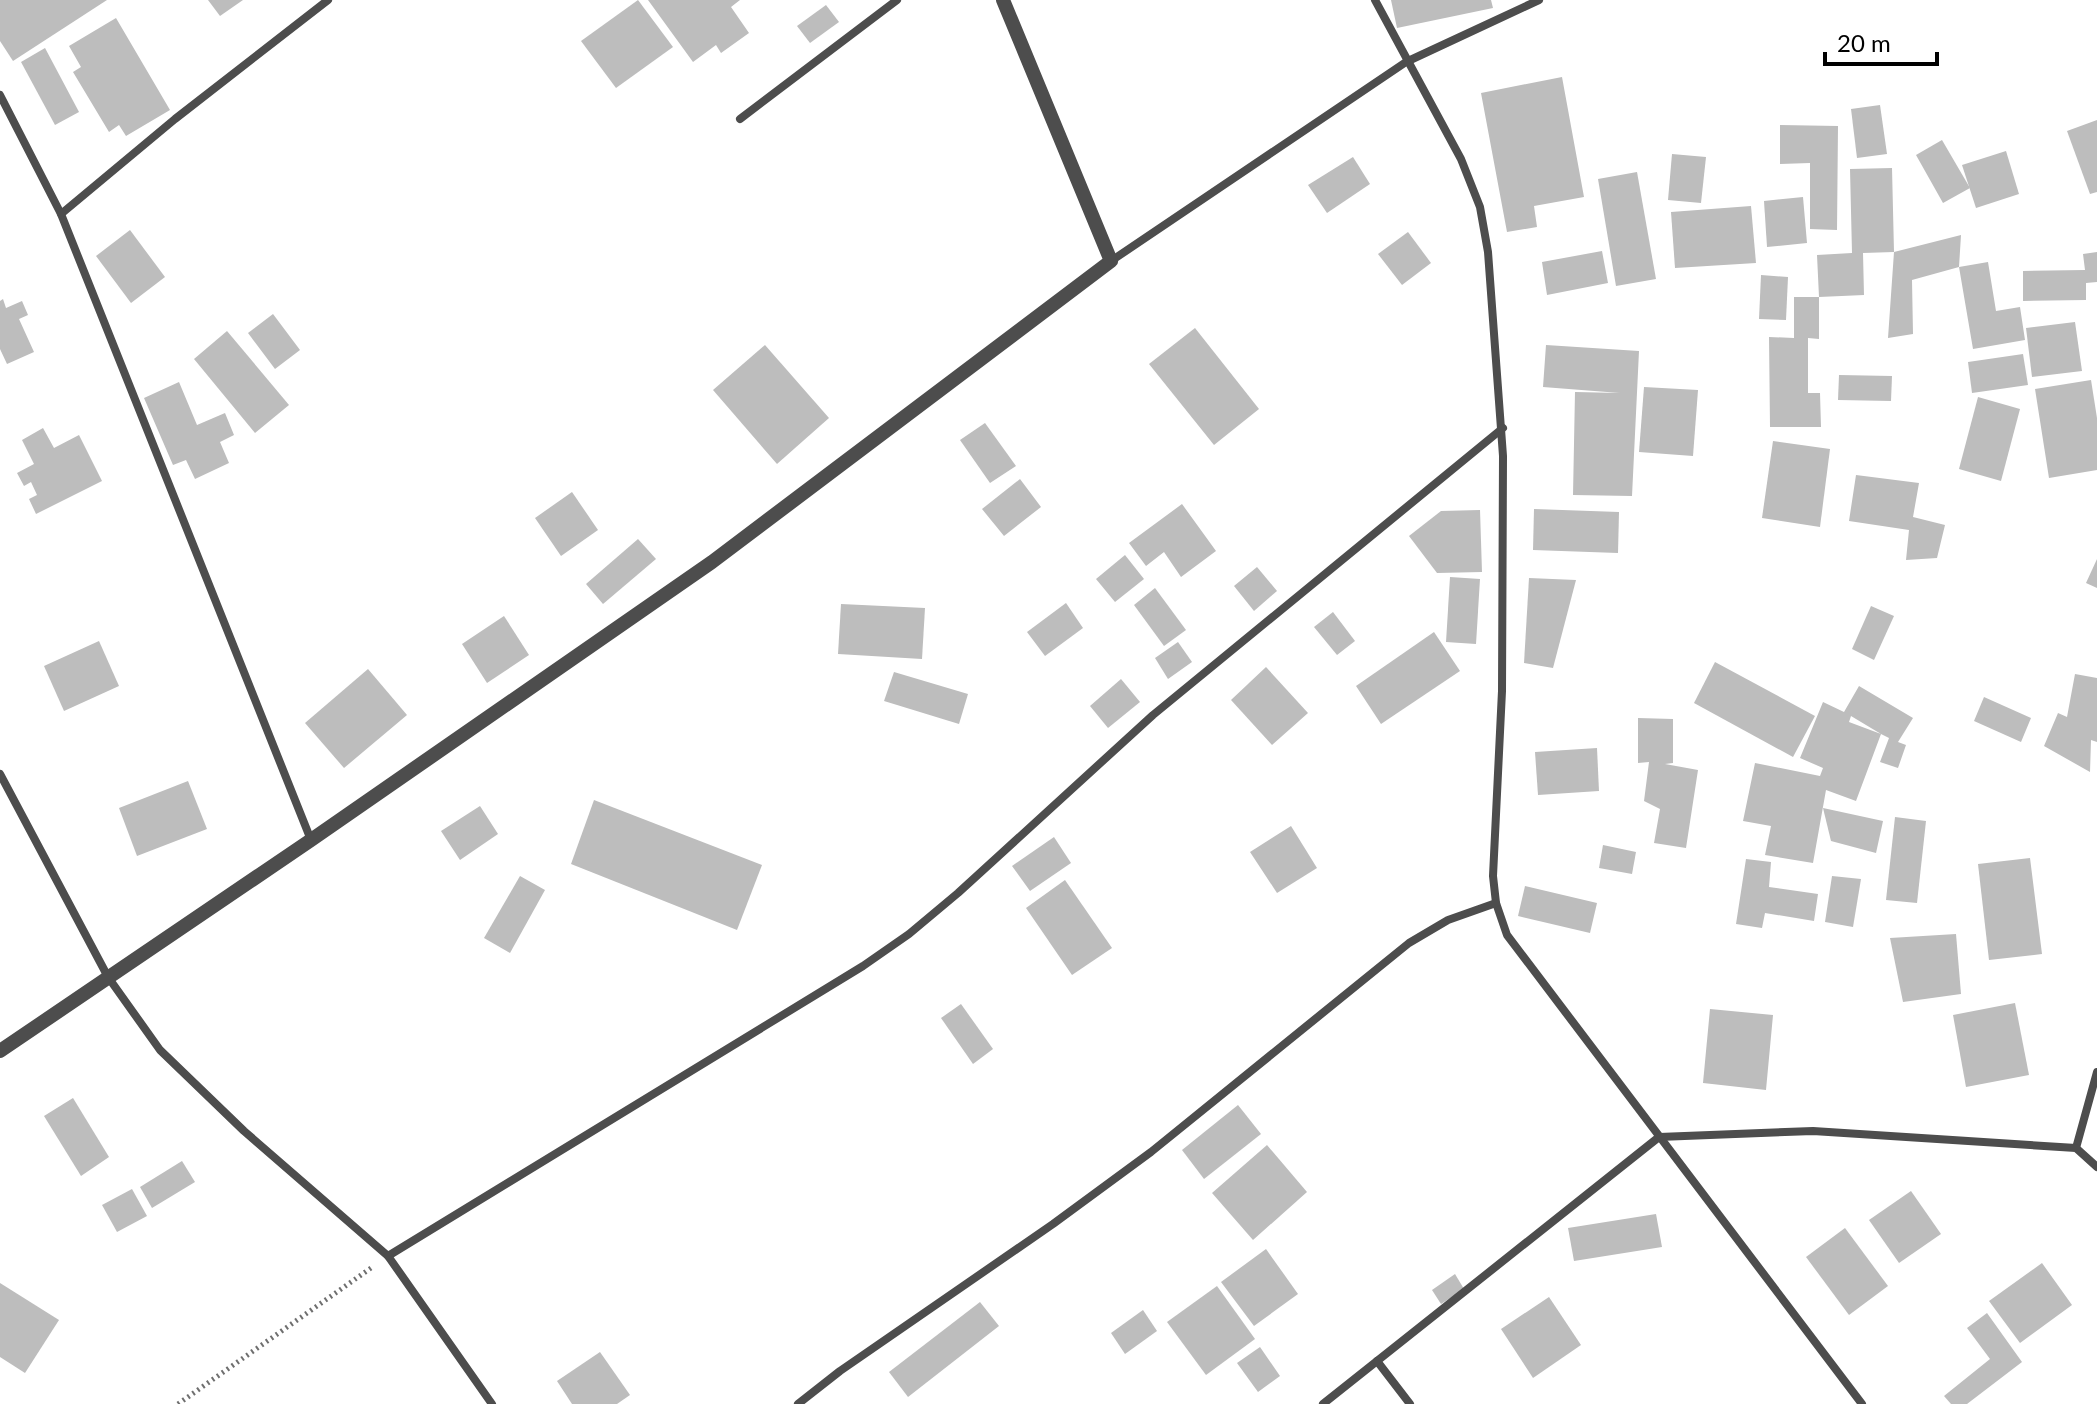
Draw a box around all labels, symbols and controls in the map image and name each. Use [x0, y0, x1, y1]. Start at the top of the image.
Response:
scale bar [1825, 16, 1937, 66]
text: 20 m [1837, 28, 1891, 57]

